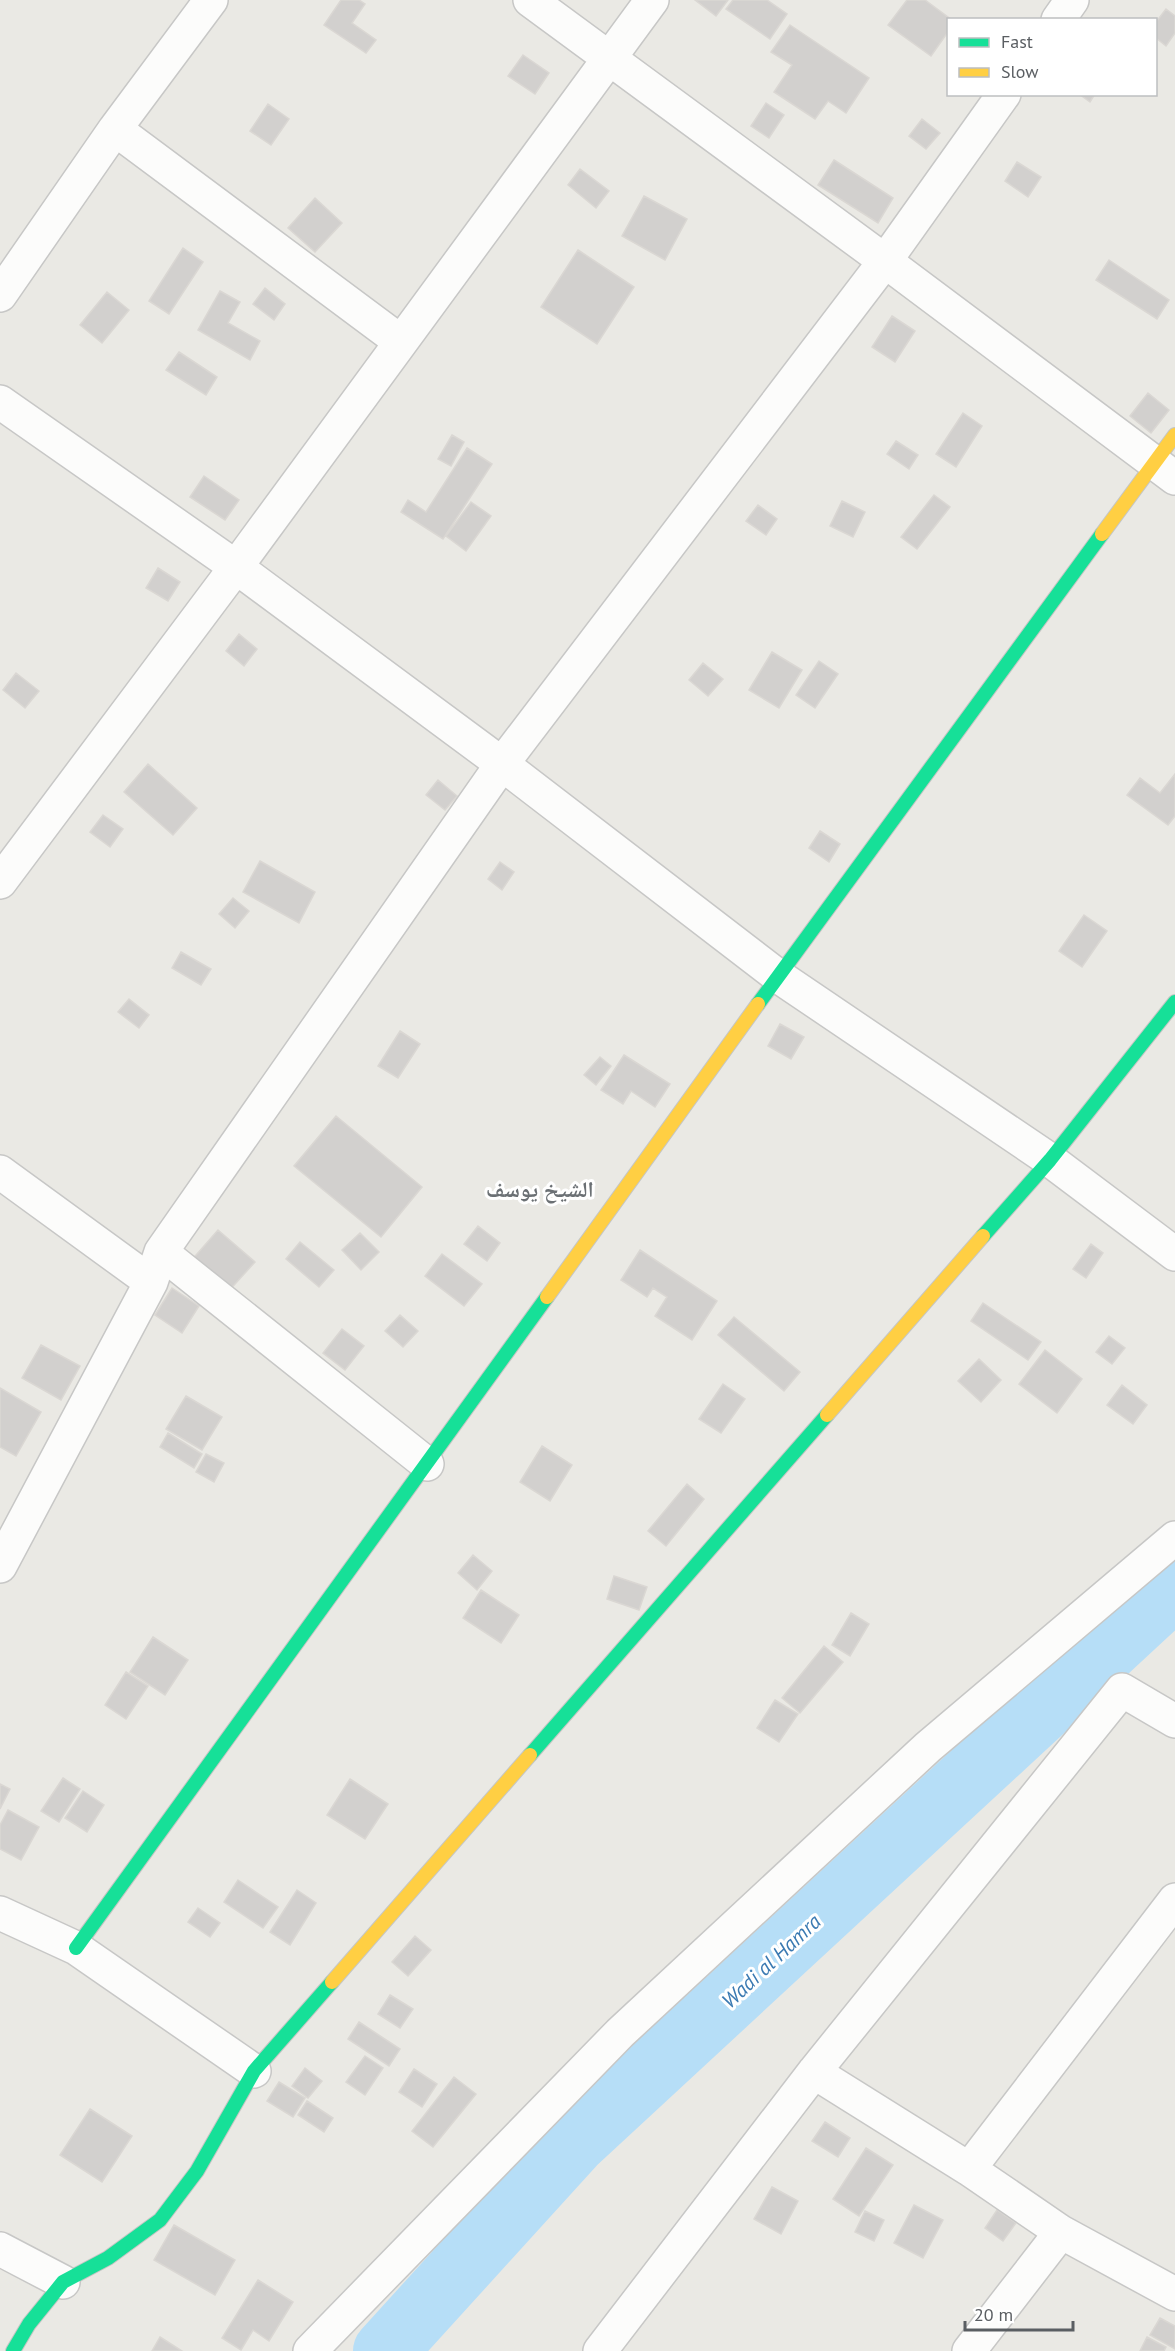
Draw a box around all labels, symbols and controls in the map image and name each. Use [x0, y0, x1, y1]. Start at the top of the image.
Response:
legend [947, 18, 1157, 96]
text: Fast [1001, 30, 1033, 53]
text: Slow [1001, 60, 1039, 83]
district label: الشيخ يوسف [486, 1175, 594, 1204]
water label: Wadi al Hamra [716, 1908, 827, 2014]
scale bar [965, 2294, 1073, 2332]
text: 20 m [974, 2303, 1013, 2326]

